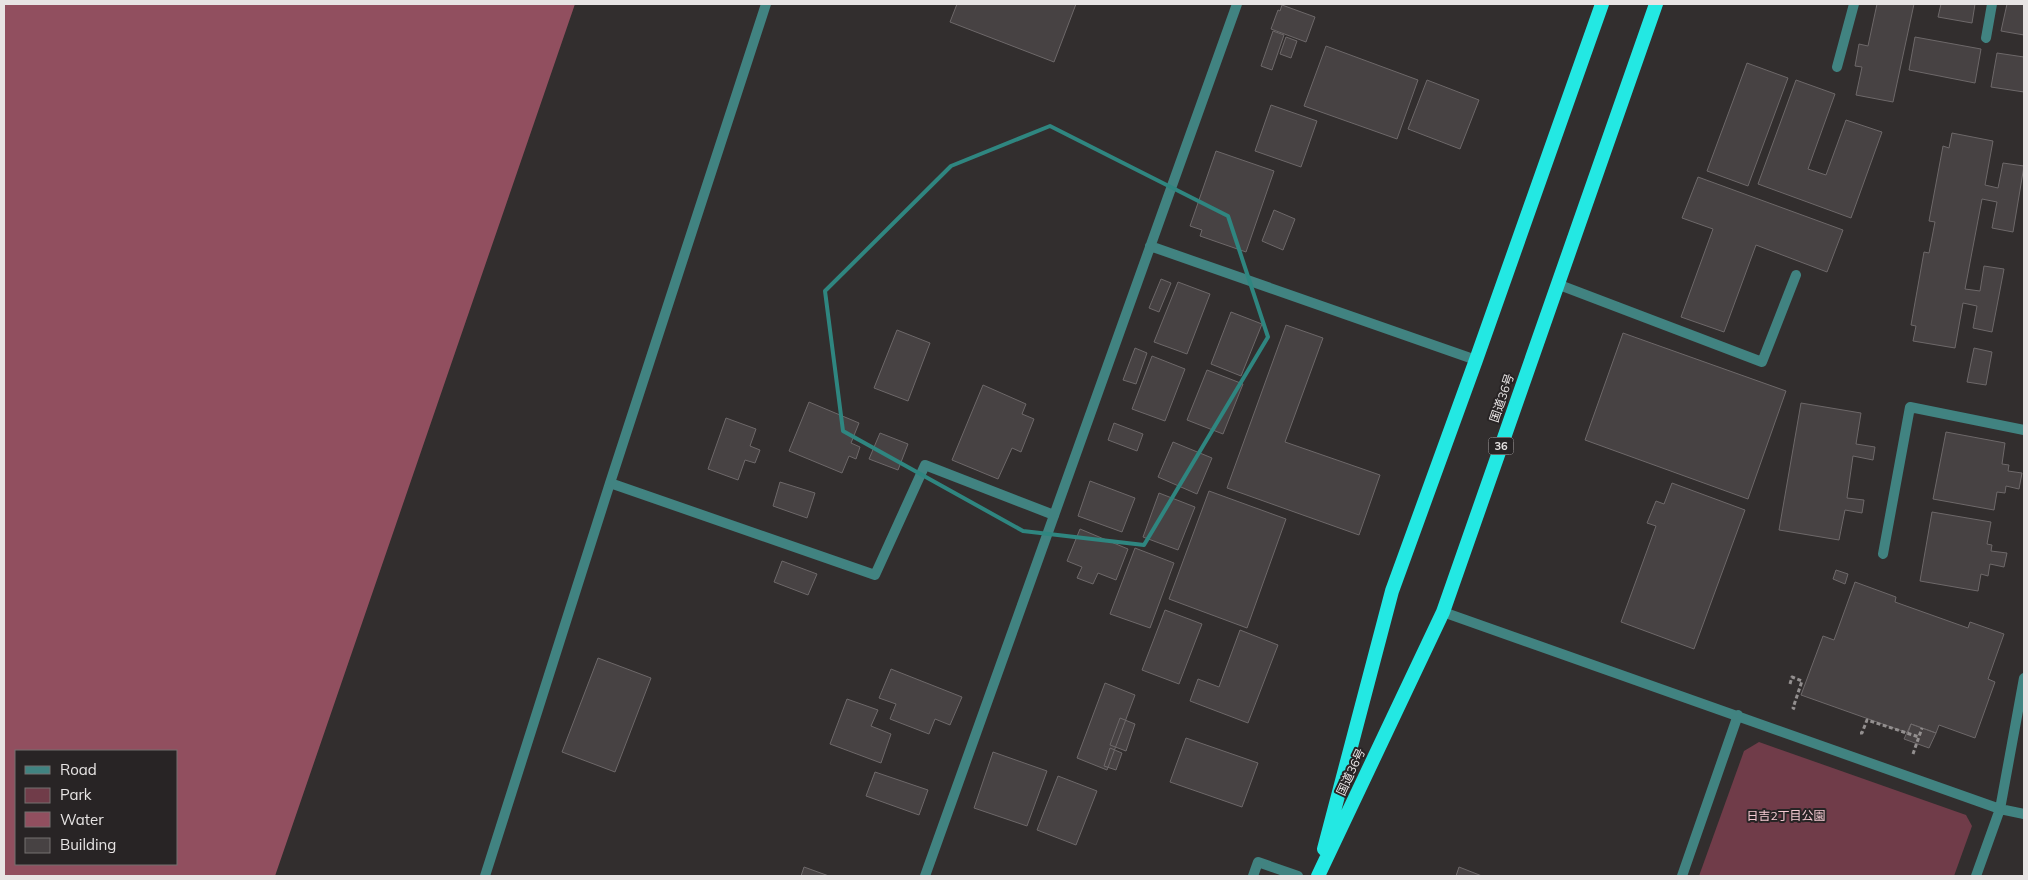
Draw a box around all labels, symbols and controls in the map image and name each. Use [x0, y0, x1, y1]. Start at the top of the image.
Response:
street label: 国道36号 [1486, 372, 1517, 424]
road number: 36 [1488, 438, 1514, 454]
street label: 国道36号 [1333, 746, 1368, 798]
legend [15, 750, 178, 865]
text: Road [60, 760, 97, 779]
text: Park [60, 785, 92, 804]
park label: 日吉2丁目公園 [1746, 808, 1826, 823]
text: Water [60, 810, 104, 829]
text: Building [60, 835, 116, 854]

